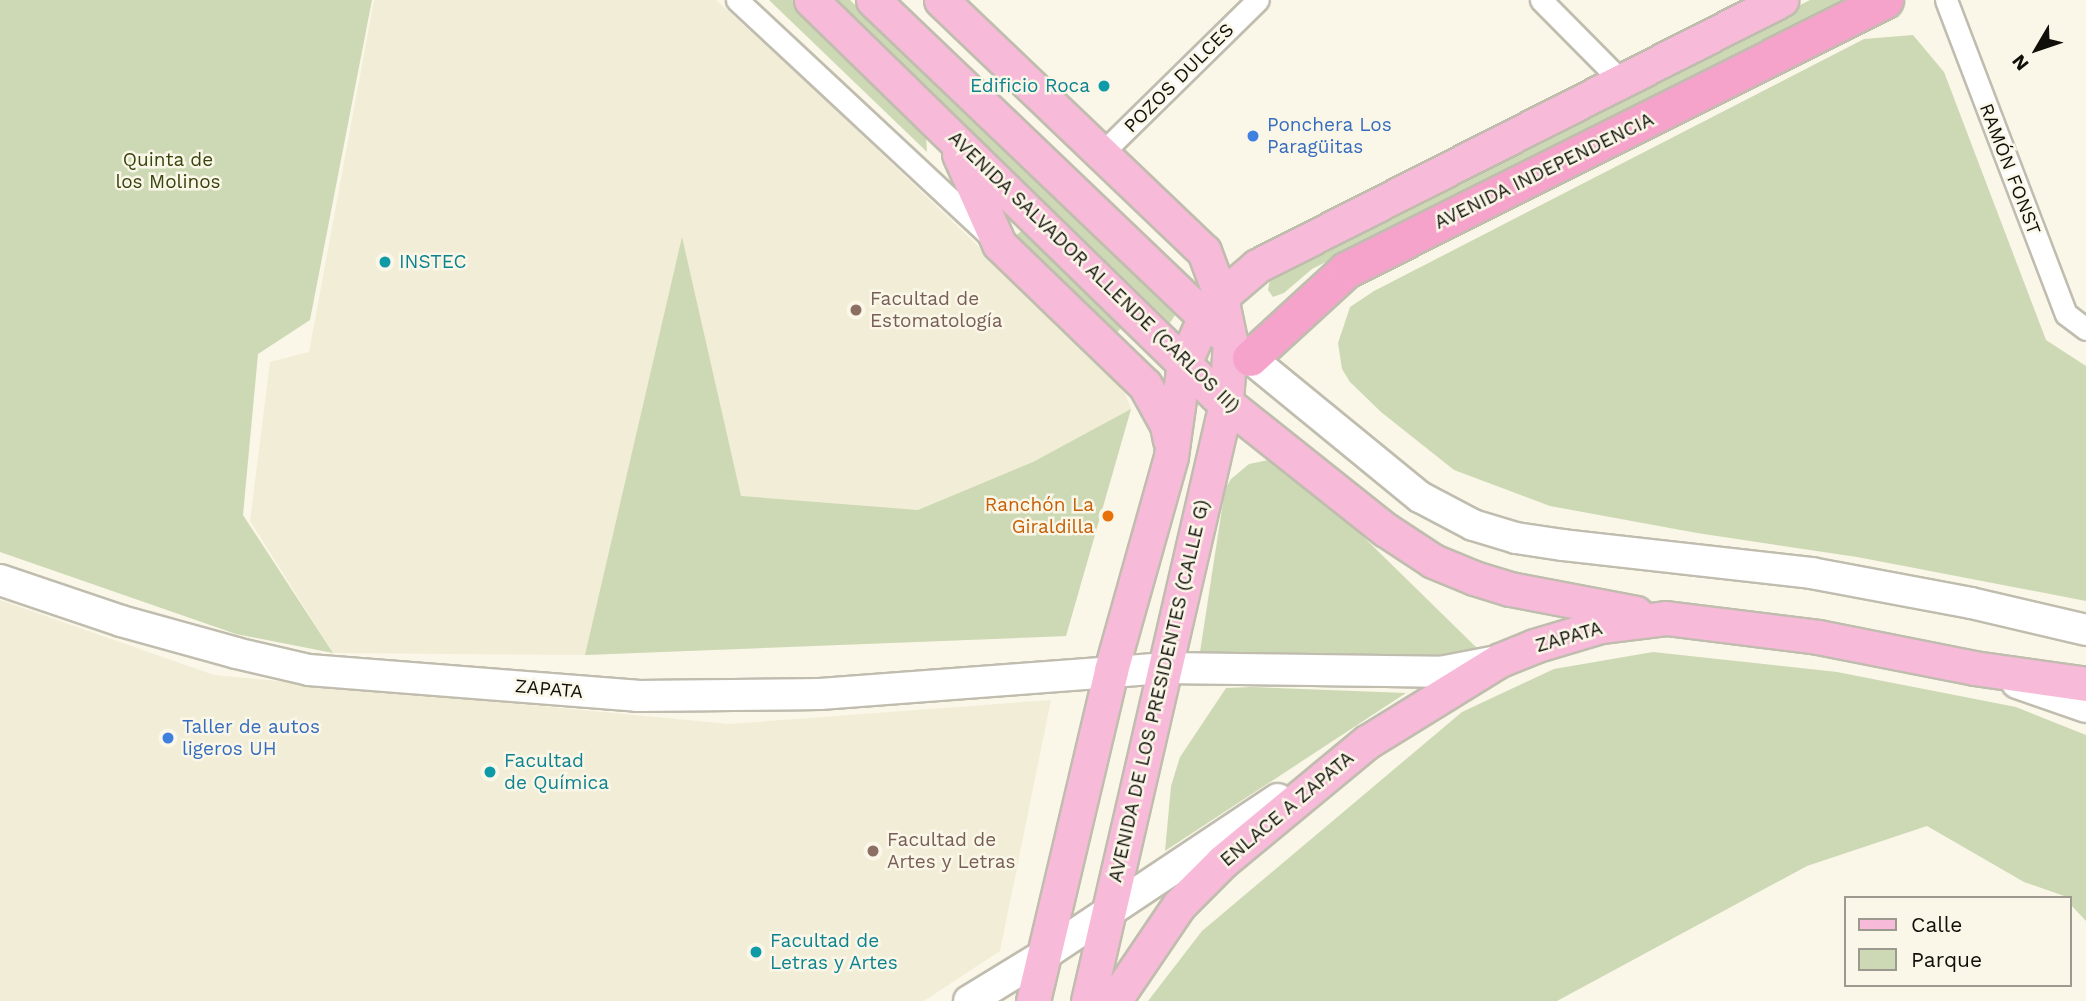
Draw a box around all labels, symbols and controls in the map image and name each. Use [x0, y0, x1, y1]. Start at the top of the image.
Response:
north arrow [2002, 14, 2072, 84]
street label: POZOS DULCES [1119, 18, 1239, 138]
text: N [2007, 50, 2034, 75]
place label: Edificio Roca [970, 75, 1090, 97]
marker: Edificio Roca [1096, 78, 1112, 94]
street label: RAMÓN FONST [1975, 100, 2045, 238]
street label: AVENIDA INDEPENDENCIA [1430, 108, 1658, 234]
place label: Ponchera Los Paragüitas [1267, 114, 1392, 158]
street label: AVENIDA SALVADOR ALLENDE (CARLOS III) [943, 126, 1245, 418]
marker: Ponchera Los Paragüitas [1245, 128, 1261, 144]
park label: Quinta de los Molinos [115, 149, 221, 193]
place label: INSTEC [399, 251, 467, 273]
marker: INSTEC [377, 254, 393, 270]
place label: Facultad de Estomatología [870, 288, 1002, 332]
marker: Facultad de Estomatología [848, 302, 864, 318]
place label: Ranchón La Giraldilla [985, 494, 1094, 538]
street label: AVENIDA DE LOS PRESIDENTES (CALLE G) [1104, 497, 1214, 885]
marker: Ranchón La Giraldilla [1100, 508, 1116, 524]
street label: ZAPATA [1533, 617, 1605, 657]
street label: ZAPATA [514, 675, 584, 703]
place label: Taller de autos ligeros UH [182, 716, 320, 760]
marker: Taller de autos ligeros UH [160, 730, 176, 746]
street label: ENLACE A ZAPATA [1215, 746, 1359, 872]
place label: Facultad de Química [504, 750, 609, 794]
marker: Facultad de Química [482, 764, 498, 780]
place label: Facultad de Artes y Letras [887, 829, 1016, 873]
marker: Facultad de Artes y Letras [865, 843, 881, 859]
legend [1844, 896, 2072, 987]
text: Calle [1911, 912, 1962, 937]
place label: Facultad de Letras y Artes [770, 930, 899, 974]
marker: Facultad de Letras y Artes [748, 944, 764, 960]
text: Parque [1911, 947, 1982, 972]

